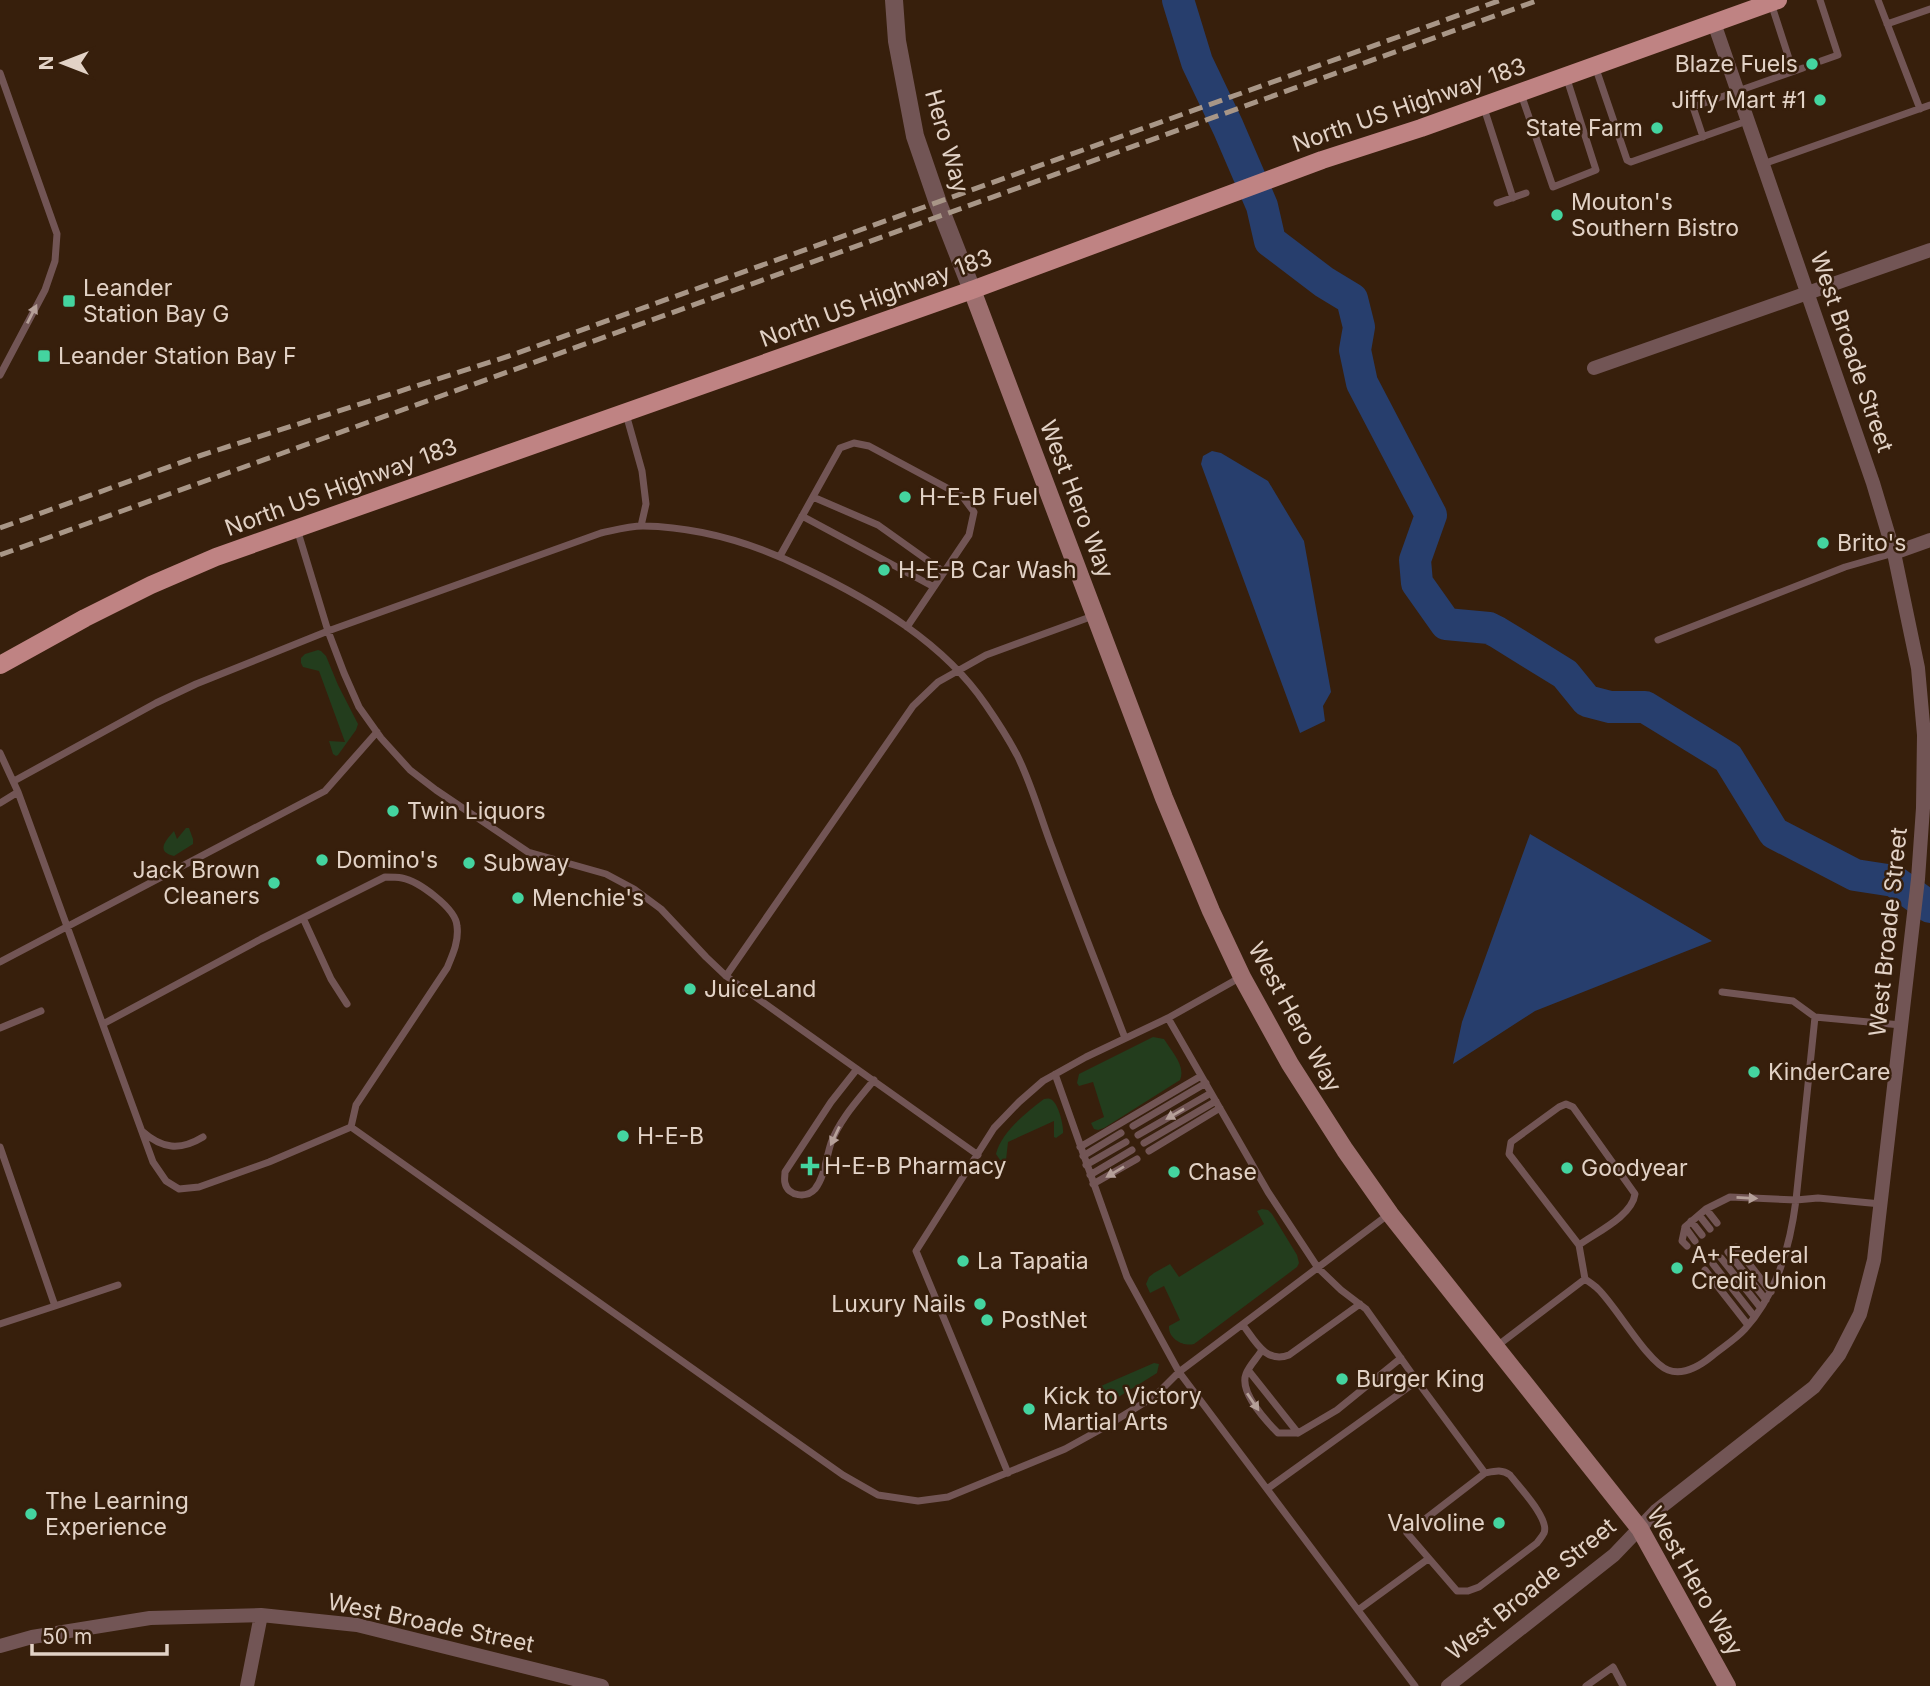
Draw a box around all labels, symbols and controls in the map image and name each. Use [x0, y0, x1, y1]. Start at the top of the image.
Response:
north arrow [28, 28, 98, 98]
place label: Blaze Fuels [1675, 50, 1798, 78]
street label: North US Highway 183 [1289, 52, 1529, 158]
text: N [35, 56, 58, 70]
marker: Blaze Fuels [1804, 56, 1820, 72]
street label: Hero Way [919, 86, 975, 196]
place label: Jiffy Mart #1 [1671, 86, 1806, 114]
marker: Jiffy Mart #1 [1812, 92, 1828, 108]
place label: State Farm [1525, 114, 1643, 142]
marker: State Farm [1649, 120, 1665, 136]
place label: Mouton's Southern Bistro [1571, 188, 1739, 242]
marker: Mouton's Southern Bistro [1549, 207, 1565, 223]
street label: North US Highway 183 [756, 243, 996, 353]
street label: West Broade Street [1805, 248, 1900, 456]
place label: Leander Station Bay G [83, 274, 229, 328]
marker: Leander Station Bay G [61, 293, 77, 309]
one-way arrow [27, 304, 38, 324]
place label: Leander Station Bay F [58, 342, 297, 370]
marker: Leander Station Bay F [36, 348, 52, 364]
street label: West Hero Way [1034, 416, 1120, 582]
street label: North US Highway 183 [221, 432, 461, 542]
place label: H-E-B Fuel [919, 483, 1038, 511]
marker: H-E-B Fuel [897, 489, 913, 505]
place label: Brito's [1837, 529, 1906, 557]
marker: Brito's [1815, 535, 1831, 551]
place label: H-E-B Car Wash [898, 556, 1077, 584]
marker: H-E-B Car Wash [876, 562, 892, 578]
place label: Twin Liquors [407, 797, 546, 825]
marker: Twin Liquors [385, 803, 401, 819]
street label: West Broade Street [1863, 826, 1913, 1038]
place label: Domino's [336, 846, 438, 874]
place label: Subway [483, 849, 569, 877]
marker: Domino's [314, 852, 330, 868]
marker: Subway [461, 855, 477, 871]
place label: Jack Brown Cleaners [133, 856, 260, 910]
marker: Jack Brown Cleaners [266, 875, 282, 891]
place label: Menchie's [532, 884, 644, 912]
marker: Menchie's [510, 890, 526, 906]
street label: West Hero Way [1242, 937, 1348, 1097]
place label: JuiceLand [704, 975, 816, 1003]
marker: JuiceLand [682, 981, 698, 997]
place label: KinderCare [1768, 1058, 1891, 1086]
marker: KinderCare [1746, 1064, 1762, 1080]
one-way arrow [1165, 1107, 1184, 1120]
place label: H-E-B [637, 1122, 704, 1150]
one-way arrow [829, 1126, 841, 1146]
marker: H-E-B [615, 1128, 631, 1144]
place label: H-E-B Pharmacy [824, 1152, 1007, 1180]
place label: Goodyear [1581, 1154, 1688, 1182]
marker: H-E-B Pharmacy [802, 1158, 818, 1174]
place label: Chase [1188, 1158, 1257, 1186]
marker: Goodyear [1559, 1160, 1575, 1176]
marker: Chase [1166, 1164, 1182, 1180]
one-way arrow [1105, 1165, 1124, 1178]
one-way arrow [1736, 1192, 1758, 1203]
place label: A+ Federal Credit Union [1691, 1241, 1827, 1295]
place label: La Tapatia [977, 1247, 1089, 1275]
marker: La Tapatia [955, 1253, 971, 1269]
marker: A+ Federal Credit Union [1669, 1260, 1685, 1276]
place label: Luxury Nails [831, 1290, 966, 1318]
marker: Luxury Nails [972, 1296, 988, 1312]
place label: PostNet [1001, 1306, 1088, 1334]
marker: PostNet [979, 1312, 995, 1328]
place label: Burger King [1356, 1365, 1485, 1393]
marker: Burger King [1334, 1371, 1350, 1387]
place label: Kick to Victory Martial Arts [1043, 1382, 1202, 1436]
one-way arrow [1247, 1392, 1260, 1412]
marker: Kick to Victory Martial Arts [1021, 1401, 1037, 1417]
place label: The Learning Experience [45, 1487, 189, 1541]
street label: West Hero Way [1641, 1502, 1749, 1660]
marker: The Learning Experience [23, 1506, 39, 1522]
place label: Valvoline [1387, 1509, 1485, 1537]
street label: West Broade Street [1441, 1512, 1622, 1666]
marker: Valvoline [1491, 1515, 1507, 1531]
street label: West Broade Street [325, 1587, 537, 1659]
scale bar [32, 1612, 166, 1656]
text: 50 m [42, 1624, 92, 1649]

